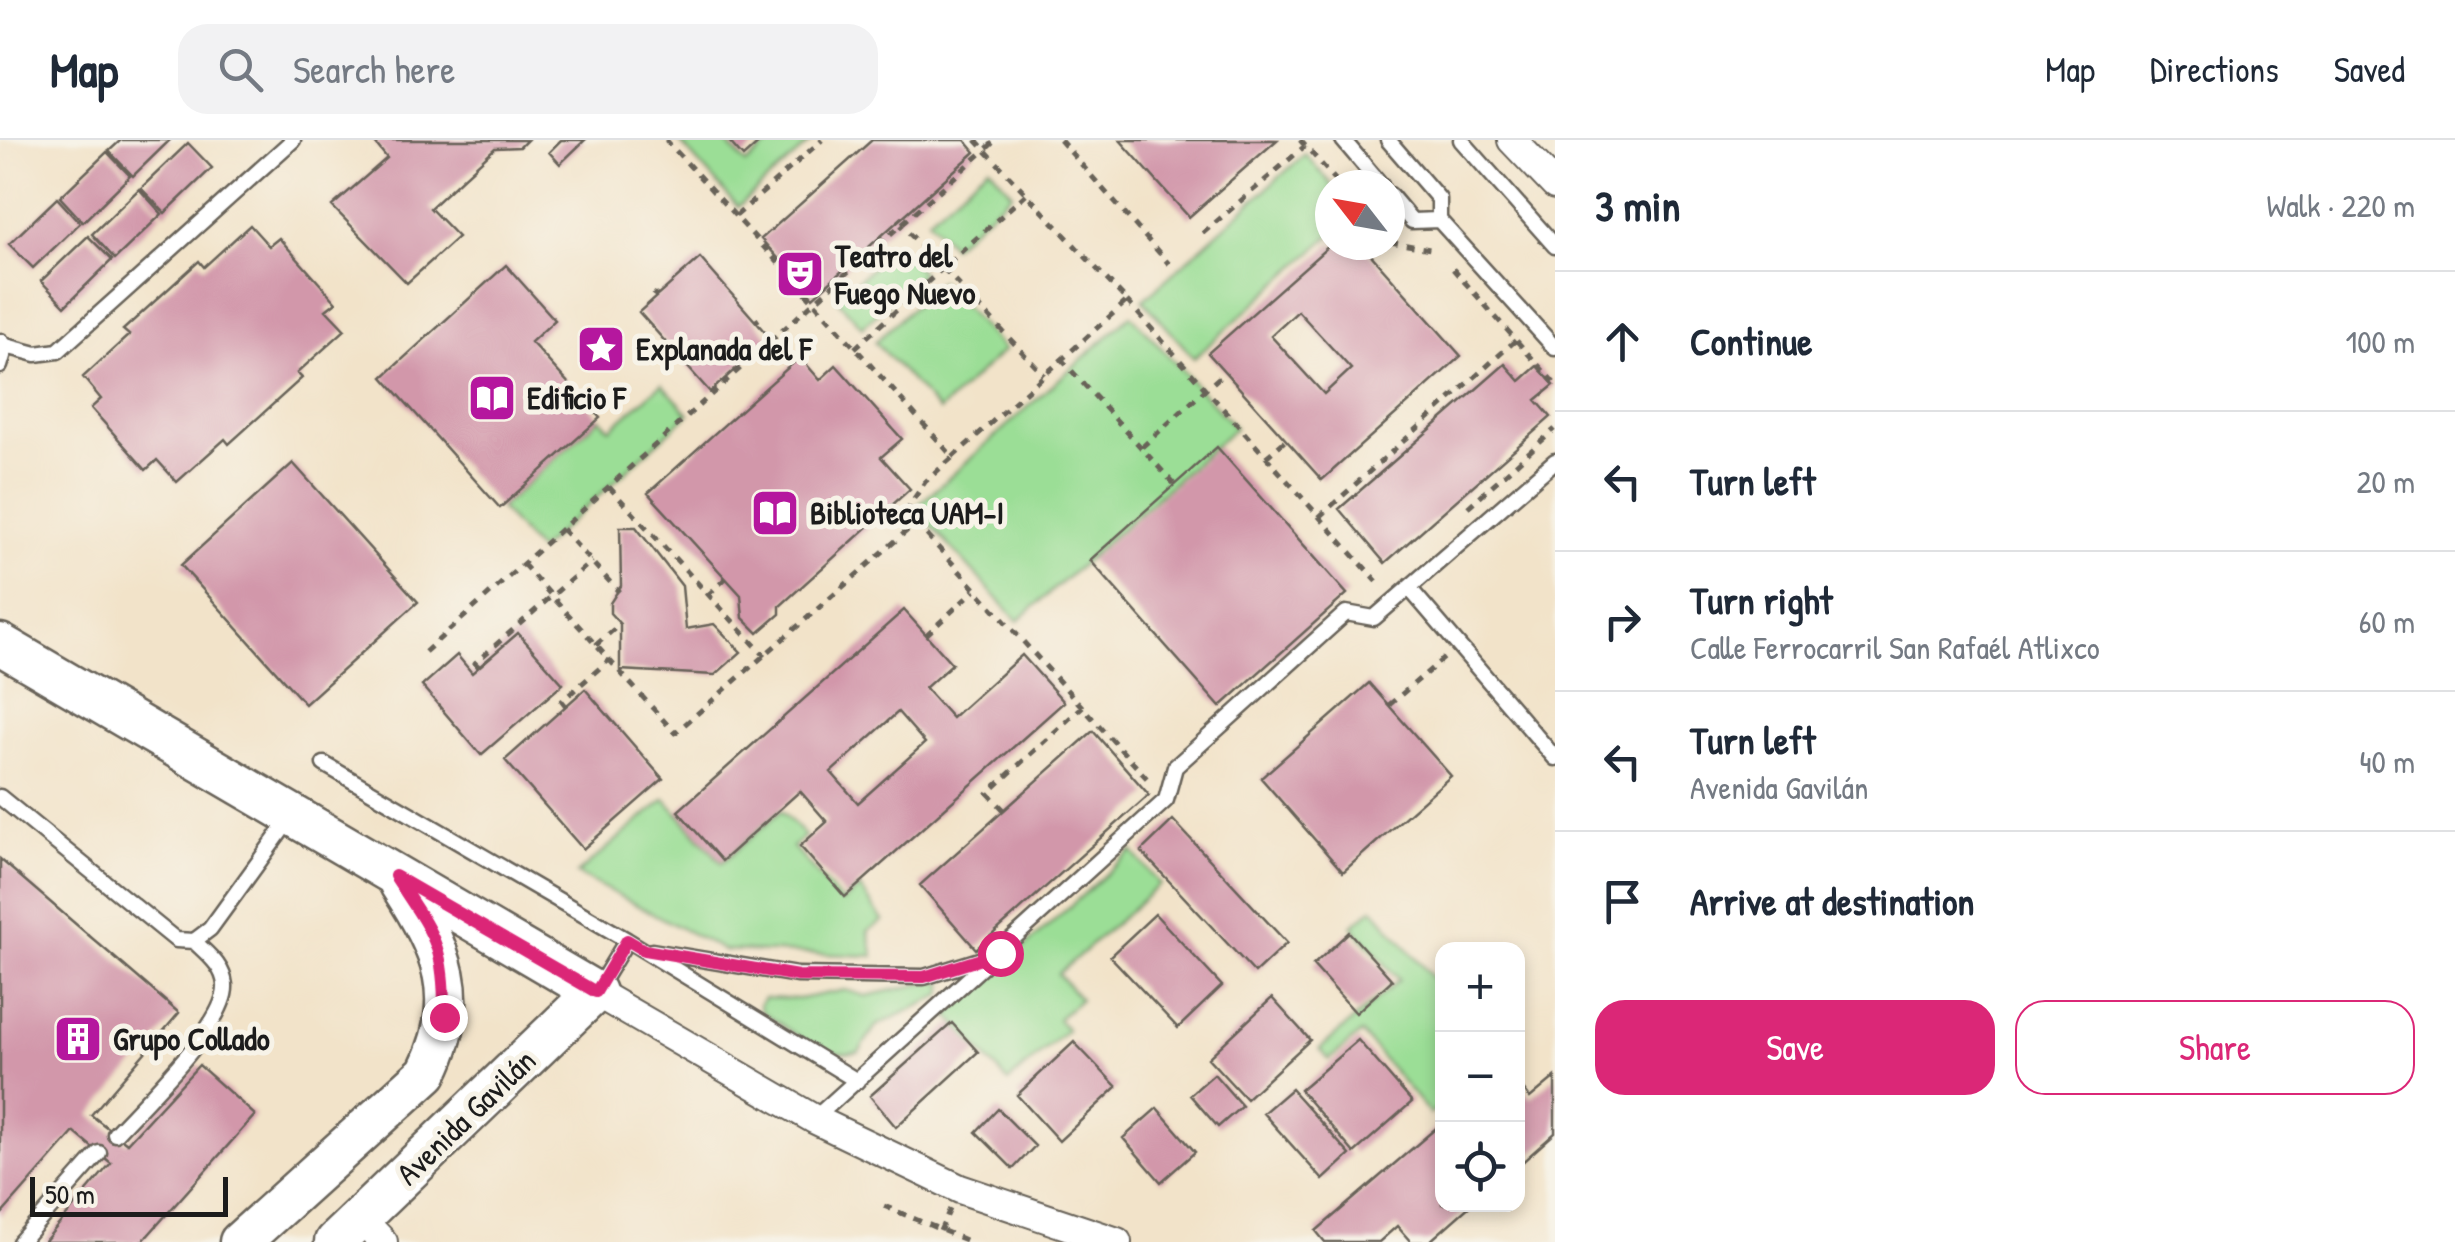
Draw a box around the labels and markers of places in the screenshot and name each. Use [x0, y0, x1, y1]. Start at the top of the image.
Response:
place label: Teatro del Fuego Nuevo [834, 234, 975, 315]
theatre icon: Teatro del Fuego Nuevo [774, 248, 826, 300]
place icon: Explanada del F [575, 323, 627, 375]
place label: Explanada del F [636, 327, 814, 371]
library icon: Edificio F [466, 372, 518, 424]
place label: Edificio F [527, 376, 627, 419]
library icon: Biblioteca UAM-I [749, 487, 801, 539]
place label: Biblioteca UAM-I [810, 491, 1004, 534]
building icon: Grupo Collado [52, 1013, 104, 1065]
place label: Grupo Collado [113, 1017, 270, 1061]

